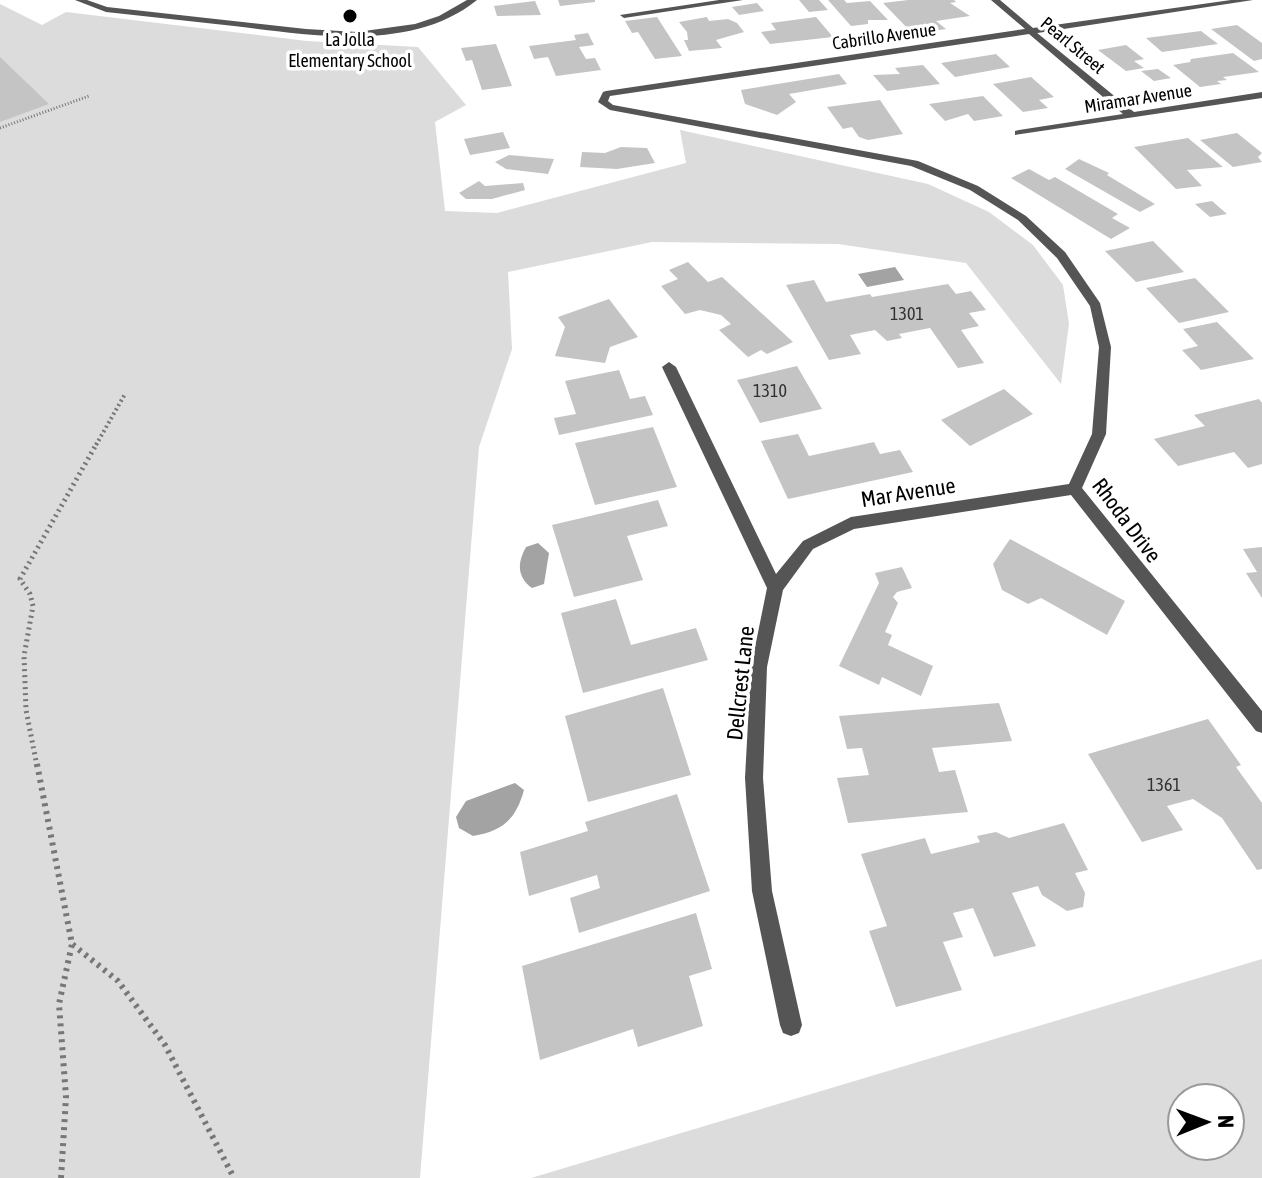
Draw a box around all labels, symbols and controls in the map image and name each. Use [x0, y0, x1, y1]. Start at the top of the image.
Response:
marker: La Jolla Elementary School [341, 7, 359, 25]
street label: Pearl Street [1037, 12, 1109, 78]
street label: Cabrillo Avenue [831, 18, 937, 54]
place label: La Jolla Elementary School [288, 29, 412, 71]
street label: Miramar Avenue [1083, 79, 1193, 117]
house number: 1301 [890, 303, 924, 324]
house number: 1310 [753, 380, 787, 401]
street label: Mar Avenue [859, 472, 957, 512]
street label: Rhoda Drive [1087, 473, 1167, 567]
street label: Dellcrest Lane [721, 625, 759, 741]
house number: 1361 [1147, 774, 1181, 795]
north arrow [1166, 1082, 1246, 1162]
text: N [1213, 1115, 1239, 1128]

